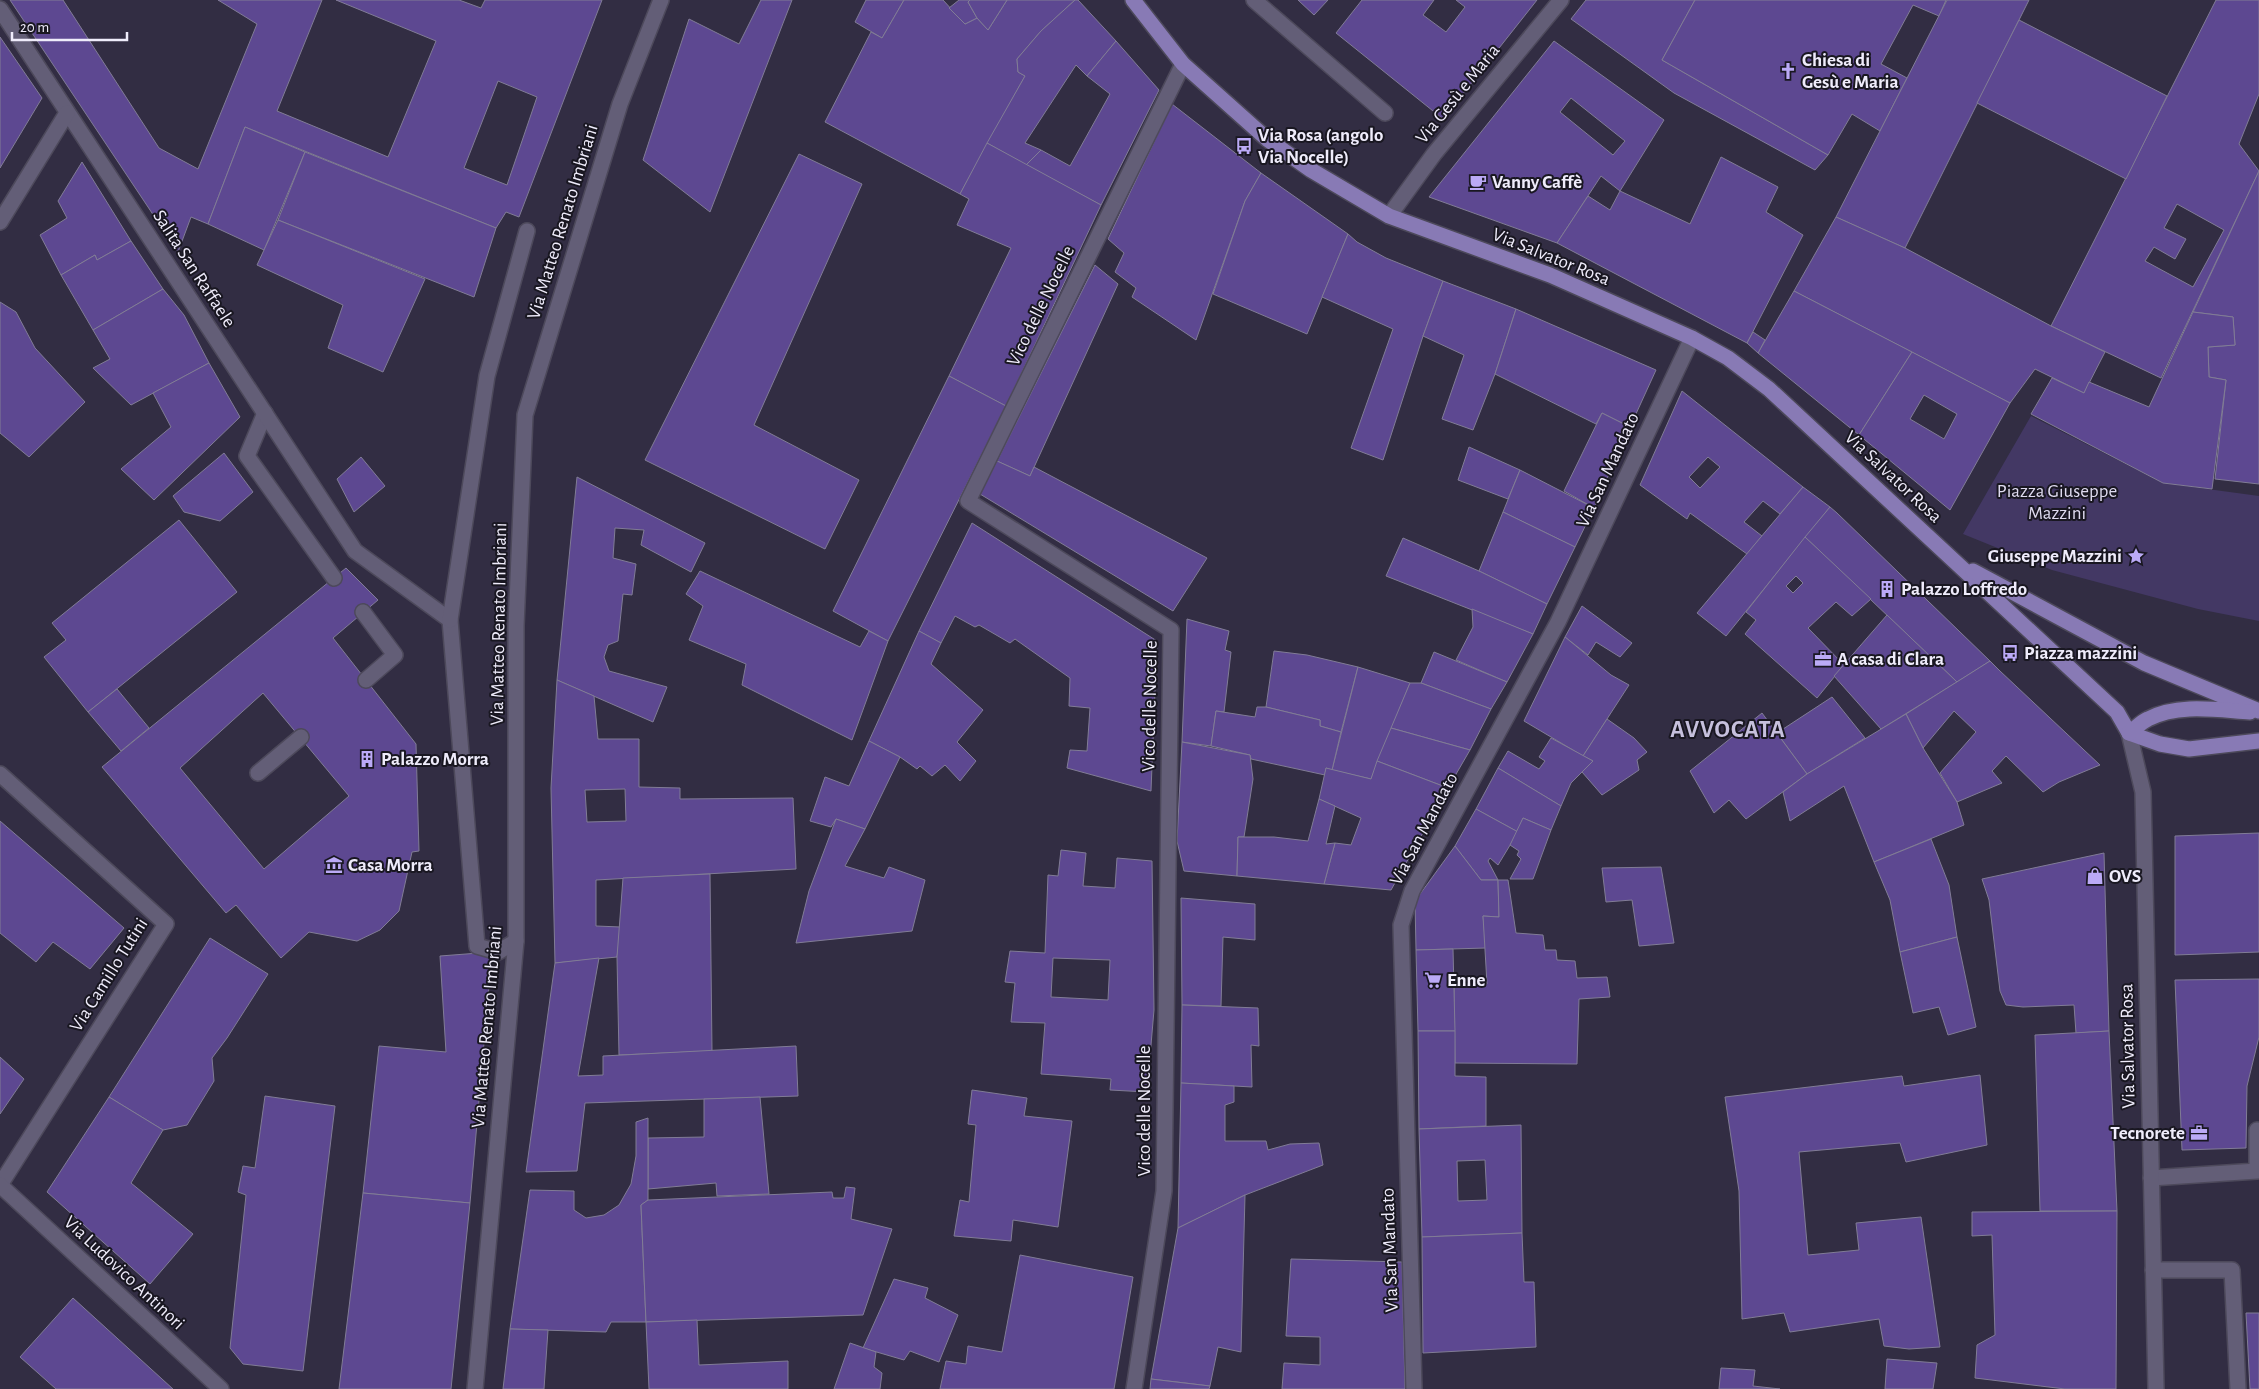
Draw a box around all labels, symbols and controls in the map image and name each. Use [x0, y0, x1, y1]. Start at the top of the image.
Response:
scale bar [12, 10, 128, 42]
text: 20 m [20, 20, 49, 35]
street label: Via Gesù e Maria [1412, 41, 1504, 147]
place label: Chiesa di Gesù e Maria [1802, 51, 1899, 92]
church icon: Chiesa di Gesù e Maria [1778, 61, 1798, 81]
street label: Via Matteo Renato Imbriani [524, 122, 602, 322]
place label: Via Rosa (angolo Via Nocelle) [1258, 126, 1383, 167]
bus stop icon: Via Rosa (angolo Via Nocelle) [1234, 136, 1254, 156]
cafe icon: Vanny Caffè [1468, 172, 1488, 192]
place label: Vanny Caffè [1492, 173, 1582, 192]
street label: Salita San Raffaele [149, 207, 239, 331]
street label: Via Salvator Rosa [1489, 225, 1613, 289]
street label: Vico delle Nocelle [1004, 243, 1078, 369]
street label: Via San Mandato [1573, 410, 1643, 530]
street label: Via Salvator Rosa [1841, 427, 1945, 527]
park label: Piazza Giuseppe Mazzini [1997, 482, 2117, 523]
street label: Via Matteo Renato Imbriani [488, 522, 510, 726]
place icon: Giuseppe Mazzini [2126, 546, 2146, 566]
place label: Giuseppe Mazzini [1988, 547, 2122, 566]
building icon: Palazzo Loffredo [1877, 579, 1897, 599]
place label: Palazzo Loffredo [1901, 580, 2027, 599]
street label: Vico delle Nocelle [1139, 640, 1161, 772]
bus stop icon: Piazza mazzini [2000, 643, 2020, 663]
place label: Piazza mazzini [2024, 644, 2137, 663]
office icon: A casa di Clara [1813, 649, 1833, 669]
place label: A casa di Clara [1837, 650, 1944, 669]
district label: AVVOCATA [1670, 718, 1786, 742]
building icon: Palazzo Morra [357, 749, 377, 769]
place label: Palazzo Morra [381, 750, 489, 769]
street label: Via San Mandato [1386, 770, 1462, 888]
museum icon: Casa Morra [324, 855, 344, 875]
place label: Casa Morra [348, 856, 433, 875]
shop icon: OVS [2085, 866, 2105, 886]
place label: OVS [2109, 867, 2141, 886]
street label: Via Camillo Tutini [66, 915, 152, 1035]
street label: Via Matteo Renato Imbriani [469, 925, 505, 1129]
supermarket icon: Enne [1423, 970, 1443, 990]
place label: Enne [1447, 971, 1485, 990]
street label: Via Salvator Rosa [2117, 983, 2139, 1109]
street label: Vico delle Nocelle [1135, 1045, 1154, 1177]
office icon: Tecnorete [2189, 1123, 2209, 1143]
place label: Tecnorete [2110, 1124, 2185, 1143]
street label: Via San Mandato [1378, 1188, 1402, 1312]
street label: Via Ludovico Antinori [60, 1212, 188, 1334]

